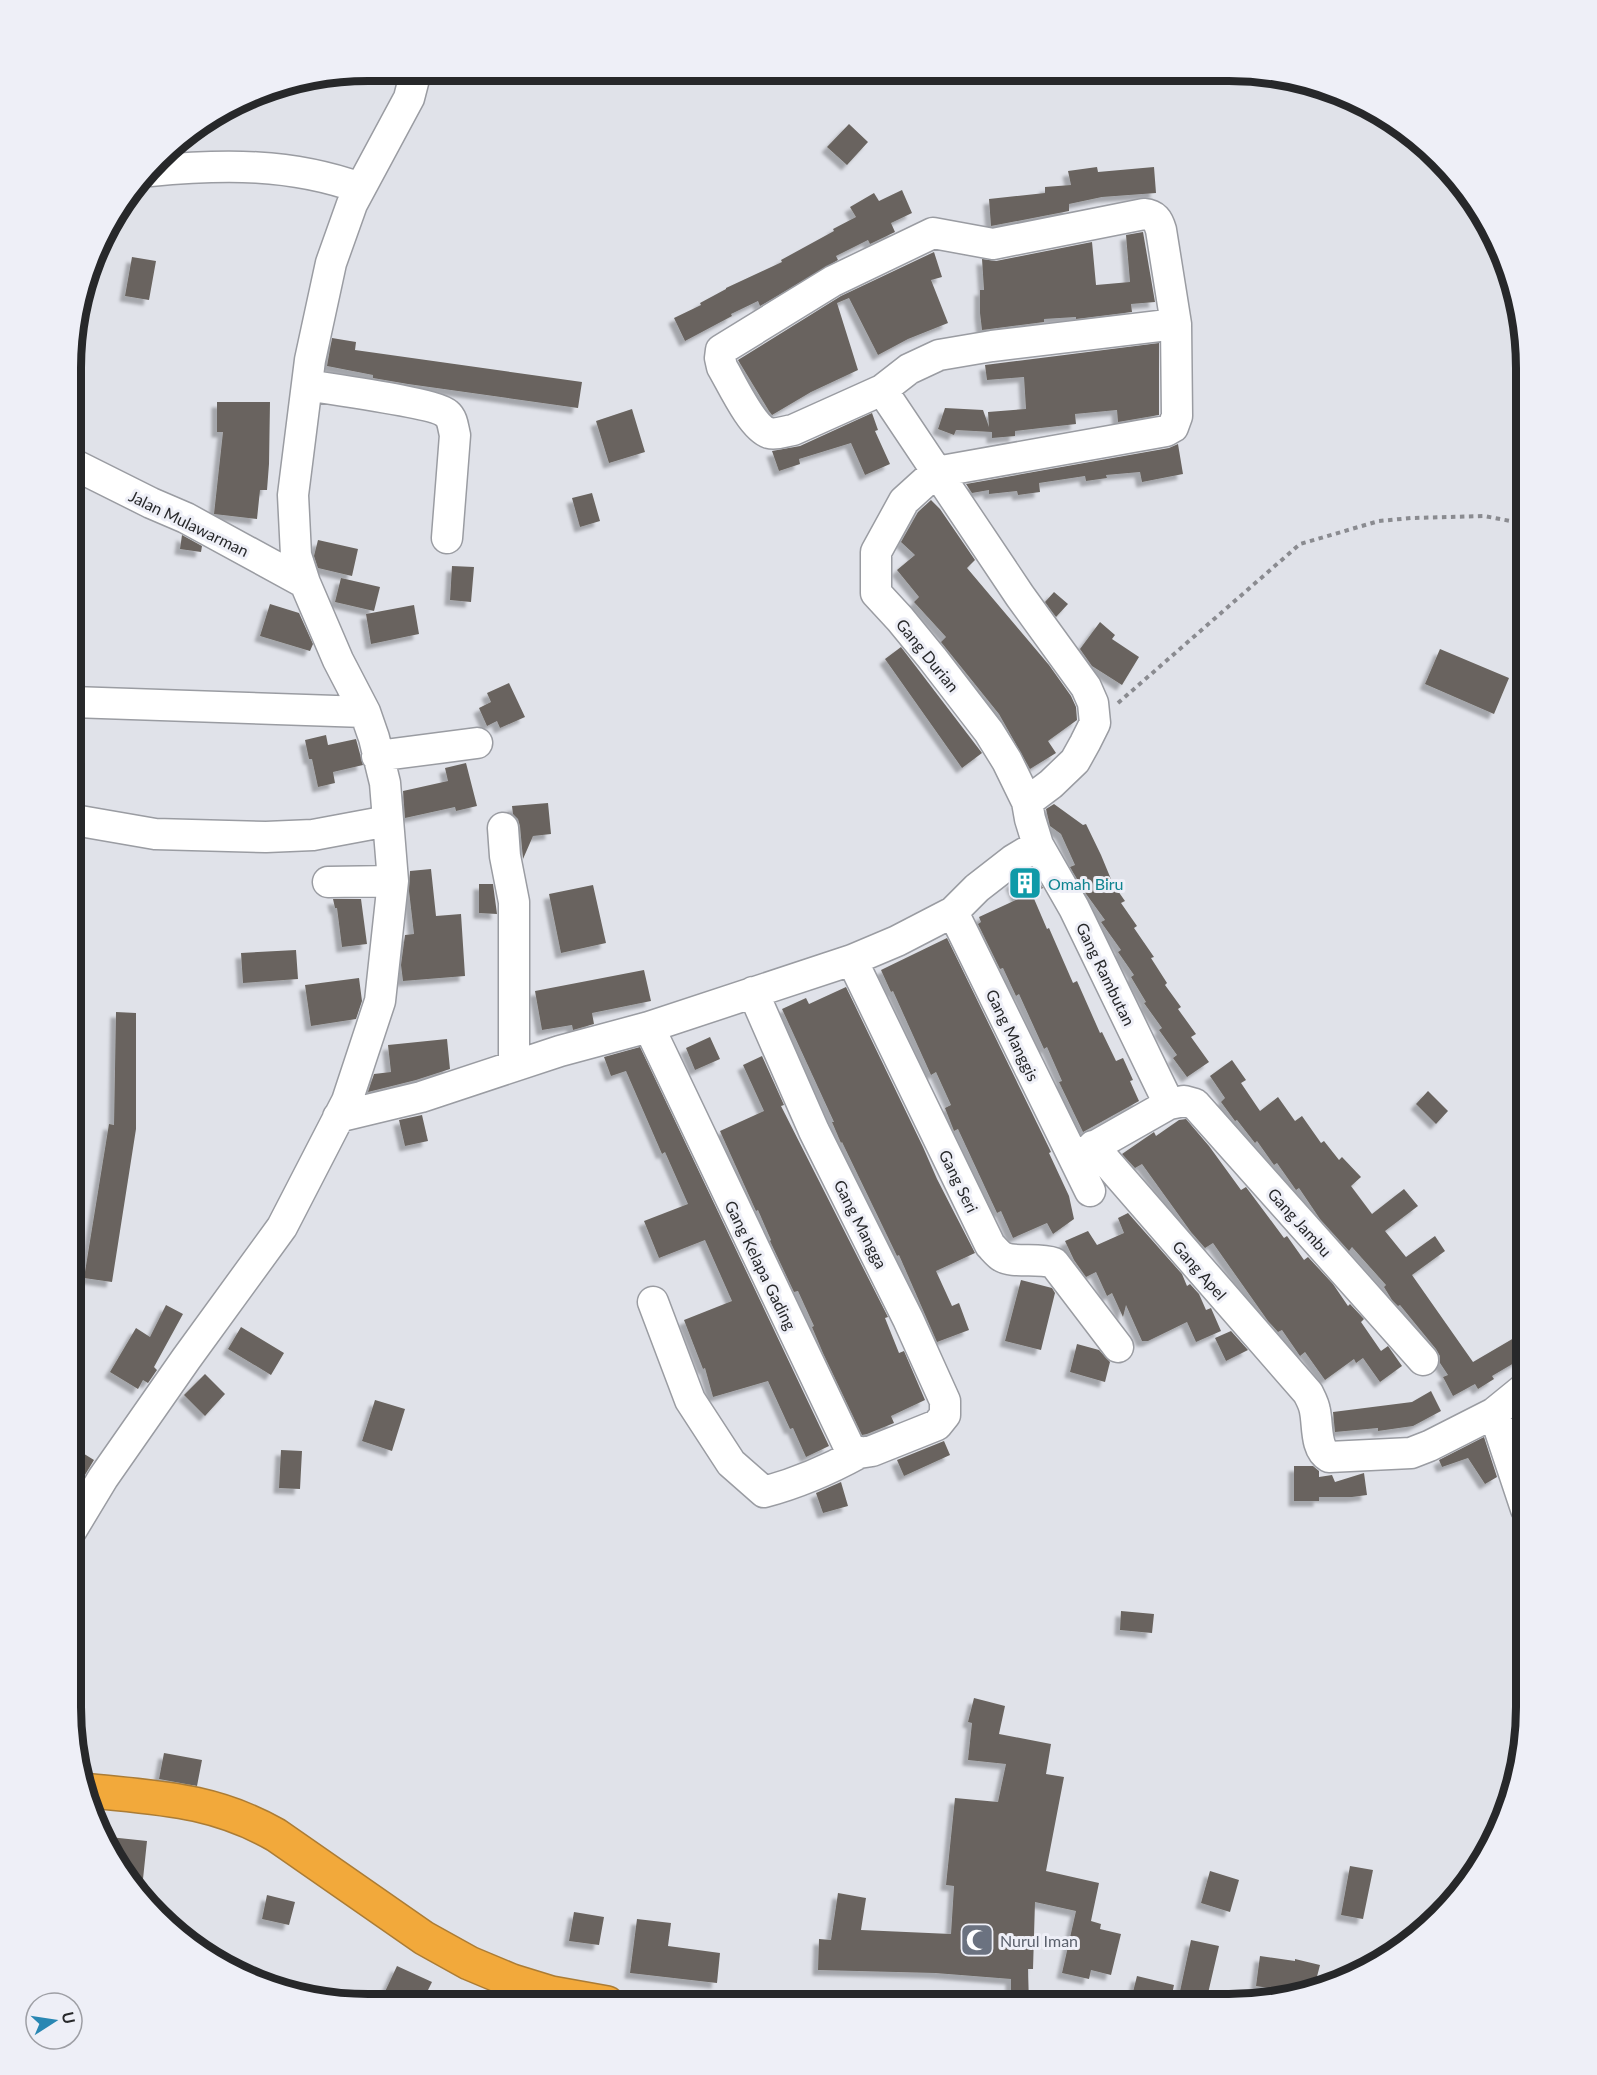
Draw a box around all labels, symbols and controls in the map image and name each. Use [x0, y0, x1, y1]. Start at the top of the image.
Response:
street label: Jalan Mulawarman [126, 486, 252, 560]
street label: Gang Durian [893, 615, 963, 695]
building icon: Omah Biru [1007, 865, 1043, 901]
place label: Omah Biru [1048, 874, 1124, 893]
street label: Gang Rambutan [1073, 919, 1139, 1029]
street label: Gang Manggis [983, 986, 1043, 1084]
street label: Gang Seri [936, 1146, 982, 1216]
street label: Gang Mangga [831, 1176, 891, 1272]
street label: Gang Jambu [1264, 1184, 1336, 1260]
street label: Gang Kelapa Gading [721, 1197, 801, 1333]
street label: Gang Apel [1169, 1236, 1231, 1304]
mosque icon: Nurul Iman [959, 1922, 995, 1958]
place label: Nurul Iman [1000, 1931, 1078, 1950]
north arrow [24, 1991, 84, 2051]
text: U [59, 2010, 80, 2026]

